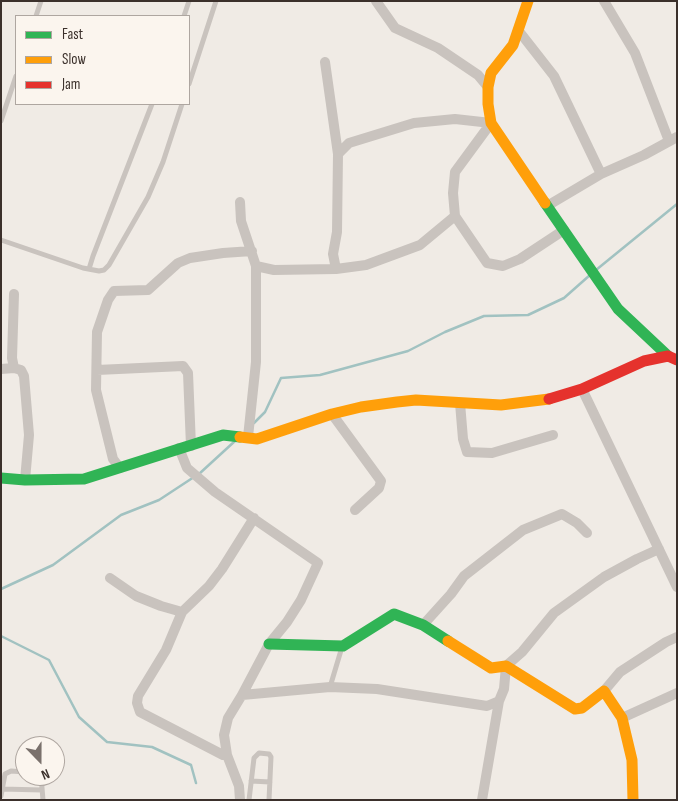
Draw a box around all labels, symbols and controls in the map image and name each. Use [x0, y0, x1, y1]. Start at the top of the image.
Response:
legend [15, 15, 190, 105]
text: Fast [62, 25, 83, 44]
text: Slow [62, 50, 86, 69]
text: Jam [62, 75, 80, 94]
north arrow [15, 736, 65, 786]
text: N [39, 765, 52, 784]

